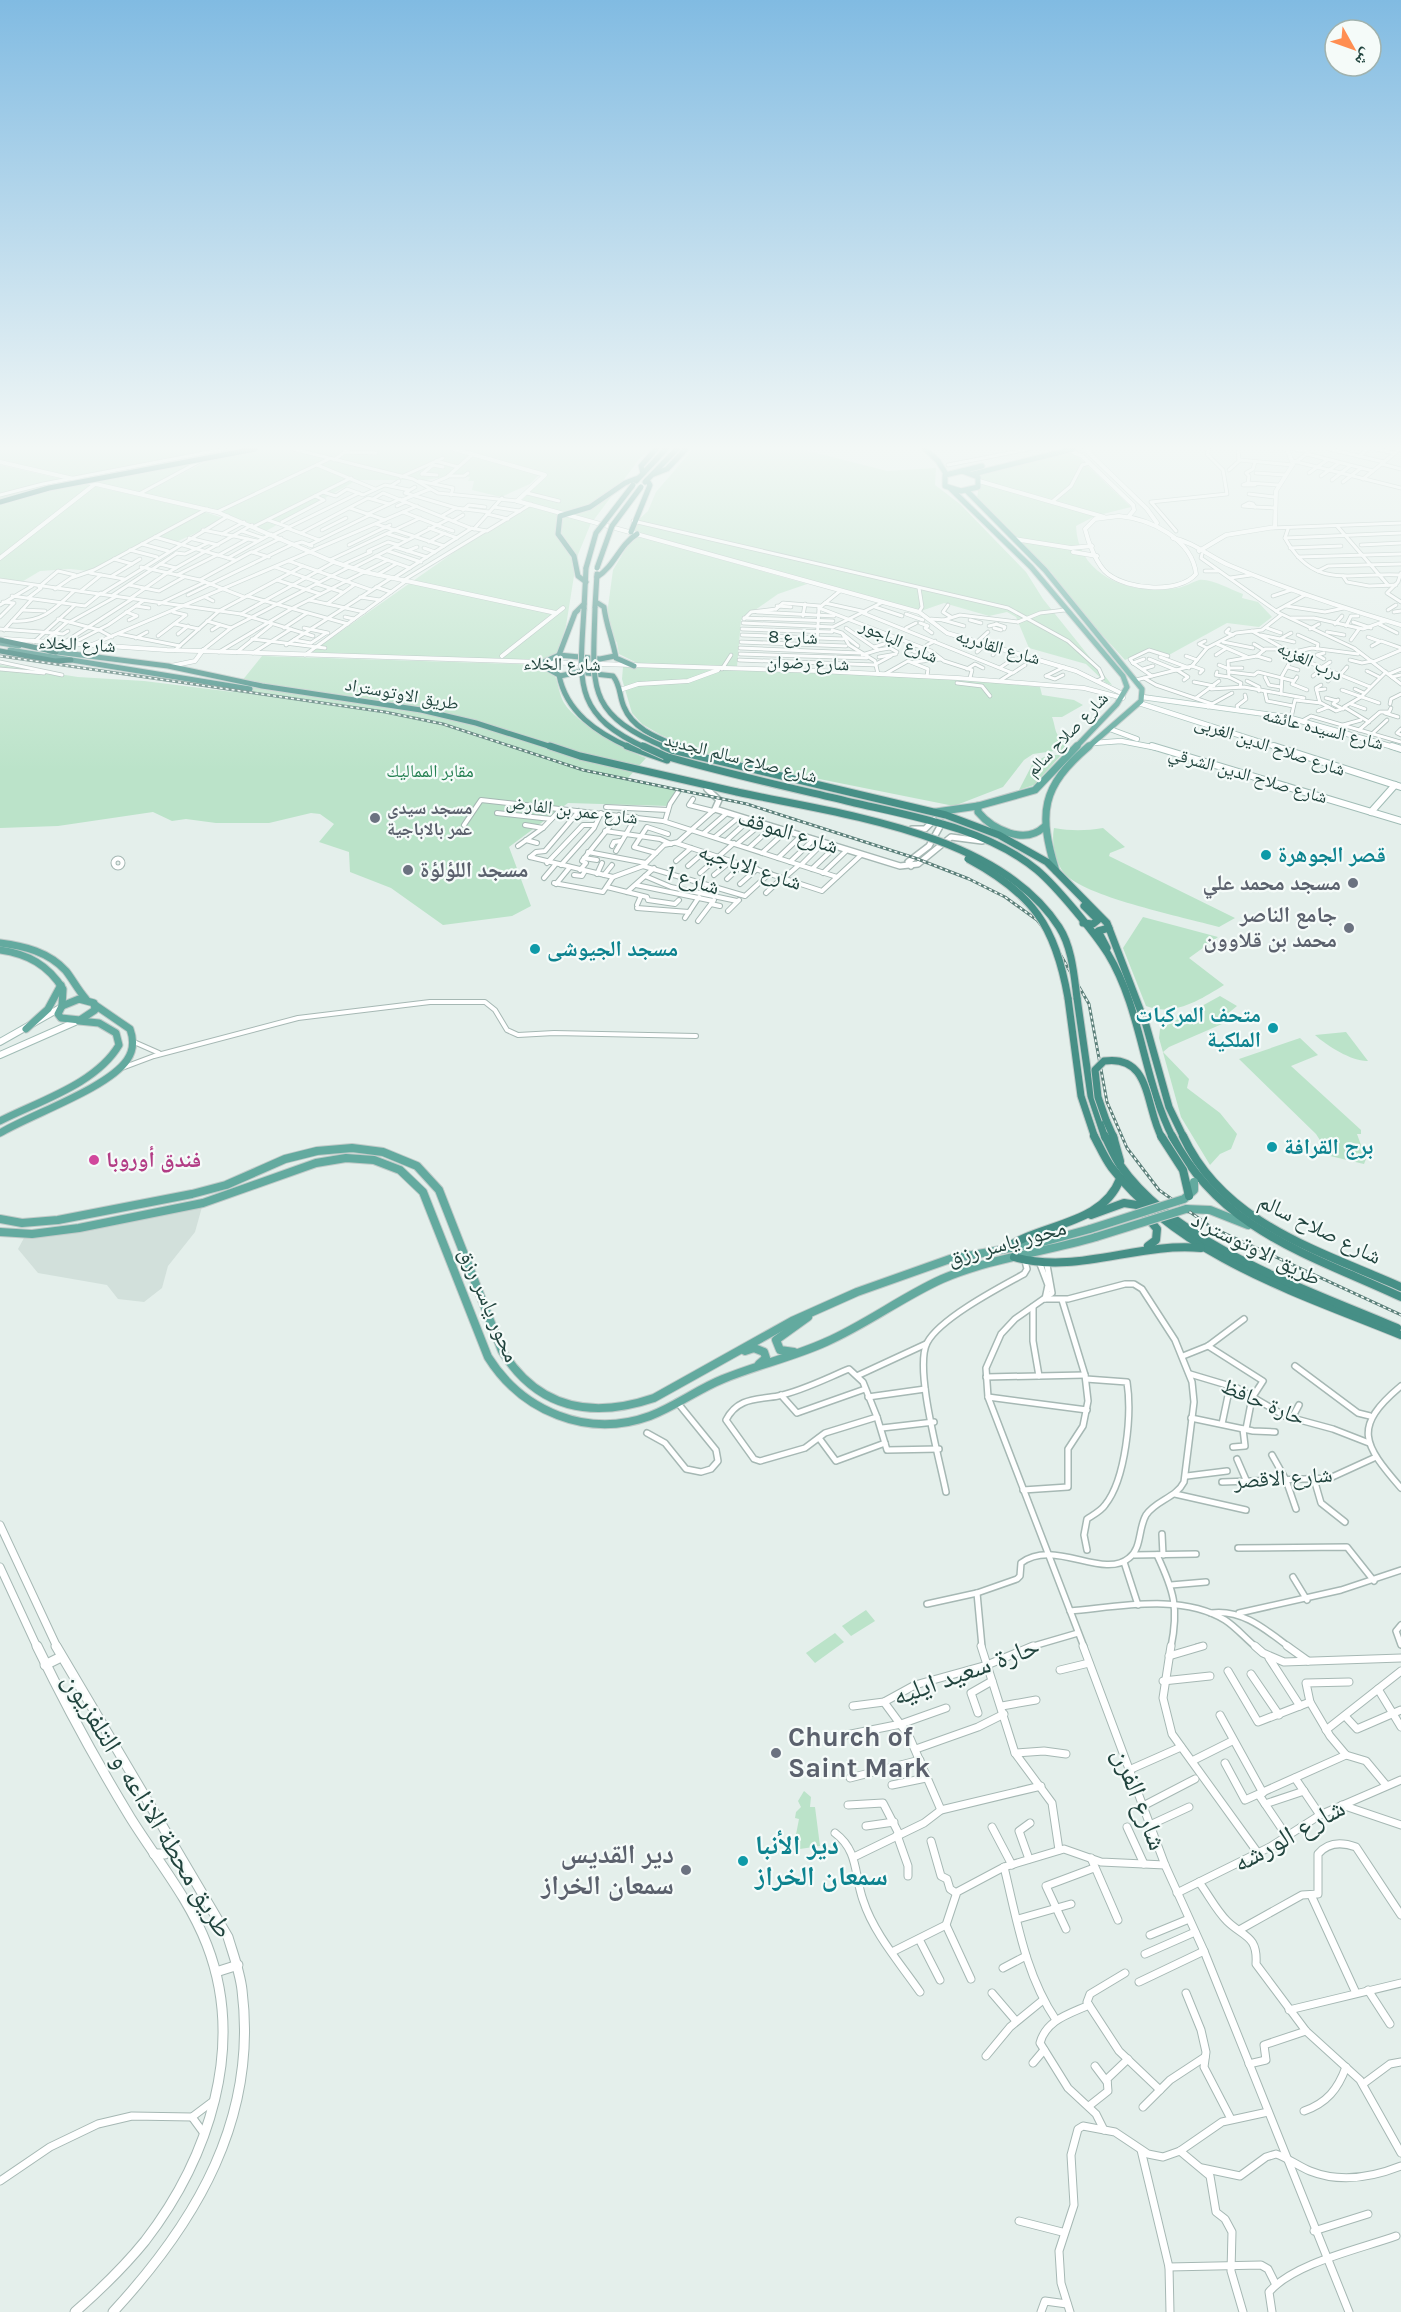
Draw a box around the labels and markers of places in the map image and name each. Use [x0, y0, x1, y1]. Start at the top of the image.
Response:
place label: مسجد سيدى عمر بالاباجية [387, 797, 472, 840]
marker: مسجد سيدى عمر بالاباجية [368, 811, 382, 825]
place label: قصر الجوهرة [1278, 842, 1386, 868]
marker: قصر الجوهرة [1259, 848, 1273, 862]
place label: مسجد اللؤلؤة [420, 857, 528, 883]
marker: مسجد اللؤلؤة [401, 863, 415, 877]
place label: مسجد محمد علي [1202, 870, 1341, 899]
marker: مسجد محمد علي [1346, 876, 1360, 890]
place label: جامع الناصر محمد بن قلاوون [1204, 902, 1337, 953]
marker: جامع الناصر محمد بن قلاوون [1342, 921, 1356, 935]
place label: مسجد الجيوشى [547, 936, 678, 962]
marker: مسجد الجيوشى [528, 942, 542, 956]
place label: متحف المركبات الملكية [1135, 1002, 1261, 1053]
marker: متحف المركبات الملكية [1266, 1021, 1280, 1035]
place label: برج القرافة [1284, 1134, 1373, 1160]
marker: برج القرافة [1265, 1140, 1279, 1154]
place label: فندق أوروبا [106, 1145, 201, 1173]
marker: فندق أوروبا [87, 1153, 101, 1167]
place label: Church of Saint Mark [788, 1721, 930, 1784]
marker: Church of Saint Mark [769, 1746, 783, 1760]
place label: دير الأنبا سمعان الخراز [754, 1829, 888, 1892]
place label: دير القديس سمعان الخراز [540, 1838, 674, 1901]
marker: دير الأنبا سمعان الخراز [736, 1854, 750, 1868]
marker: دير القديس سمعان الخراز [679, 1863, 693, 1877]

